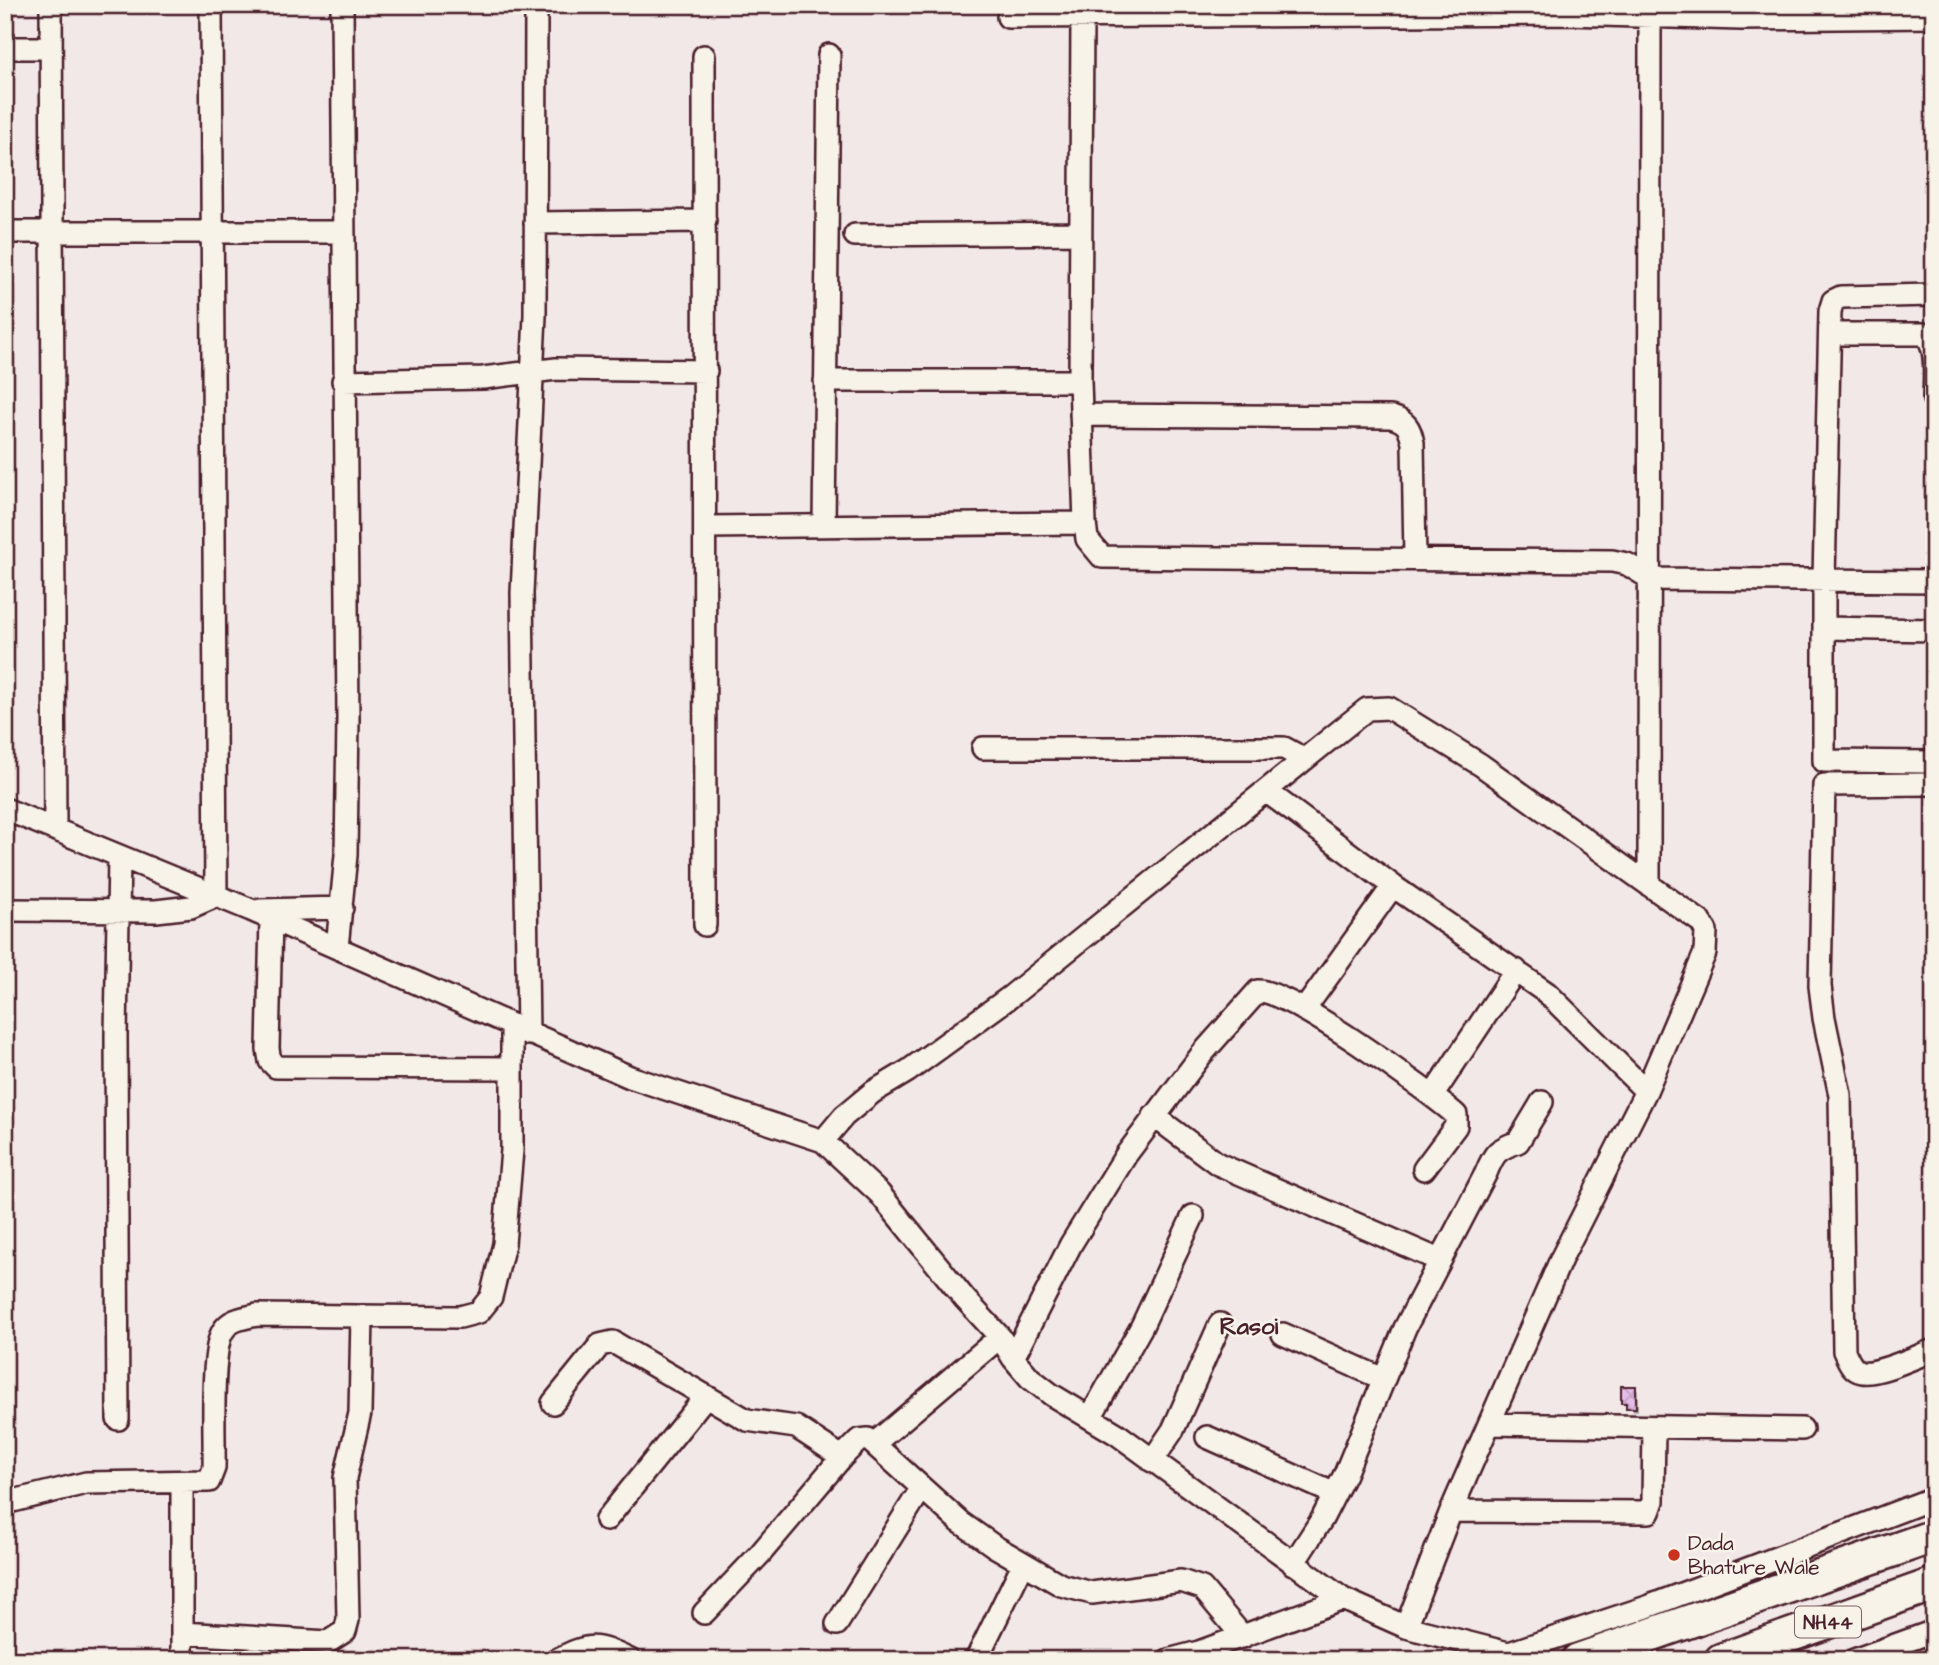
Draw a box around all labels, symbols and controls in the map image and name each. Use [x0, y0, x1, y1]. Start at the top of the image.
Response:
district label: Rasoi [1220, 1310, 1279, 1344]
place label: Dada Bhature Wale [1688, 1529, 1820, 1582]
marker: Dada Bhature Wale [1666, 1547, 1682, 1563]
road number: NH44 [1795, 1606, 1861, 1638]

